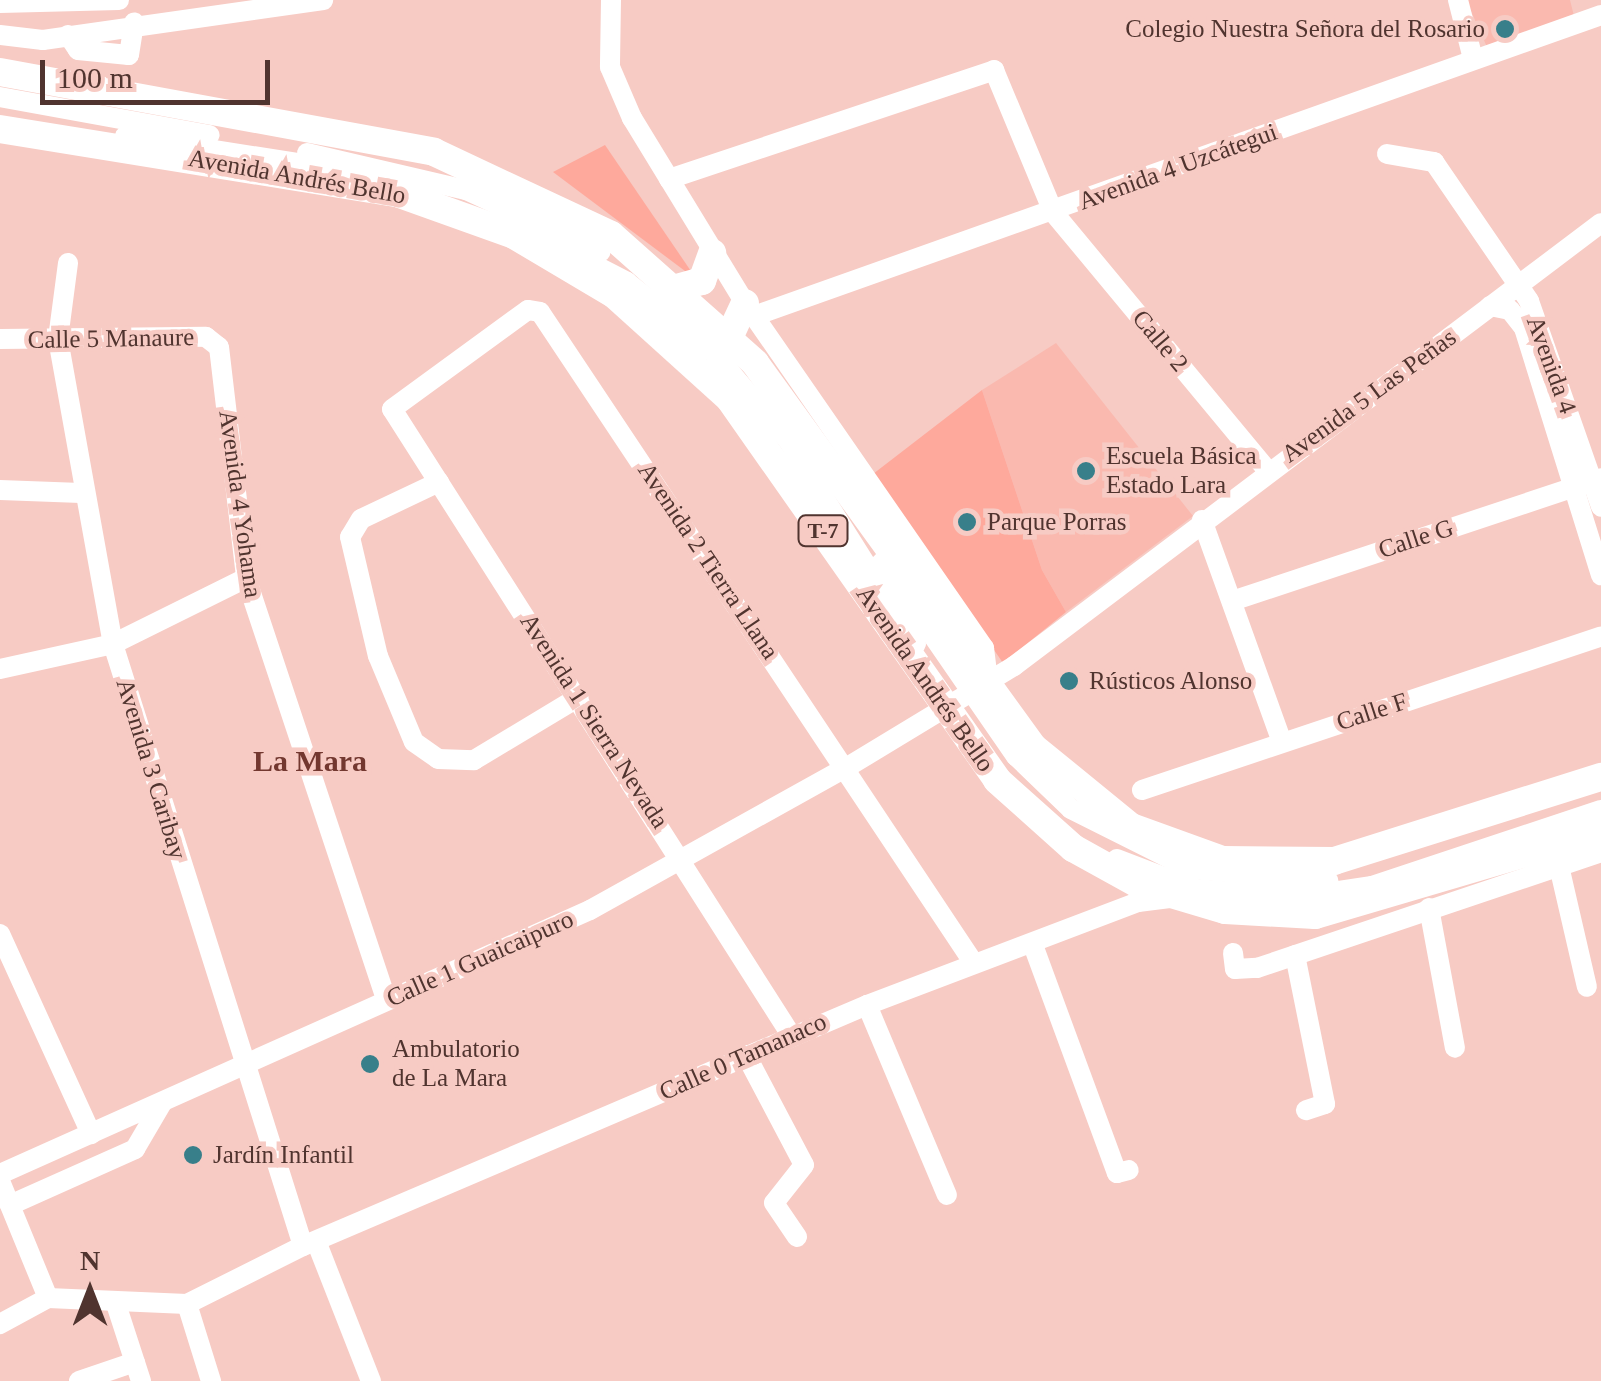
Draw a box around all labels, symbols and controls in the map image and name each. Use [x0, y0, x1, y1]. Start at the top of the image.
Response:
place label: Colegio Nuestra Señora del Rosario [1125, 14, 1485, 44]
marker: Colegio Nuestra Señora del Rosario [1494, 18, 1516, 40]
scale bar [45, 40, 275, 102]
text: 100 m [57, 61, 133, 94]
street label: Avenida 4 Uzcátegui [1075, 117, 1281, 217]
street label: Avenida Andrés Bello [185, 143, 409, 211]
street label: Calle 2 [1126, 304, 1194, 378]
street label: Avenida 4 [1520, 312, 1582, 418]
street label: Calle 5 Manaure [27, 323, 195, 355]
street label: Avenida 5 Las Peñas [1276, 323, 1462, 469]
street label: Avenida 4 Yohama [212, 408, 268, 600]
place label: Escuela Básica Estado Lara [1106, 442, 1257, 501]
street label: Avenida 2 Tierra Llana [631, 457, 785, 665]
marker: Escuela Básica Estado Lara [1075, 460, 1097, 482]
place label: Parque Porras [987, 507, 1127, 537]
marker: Parque Porras [956, 511, 978, 533]
street label: Calle G [1375, 513, 1457, 565]
road number: T-7 [796, 514, 850, 548]
street label: Avenida Andrés Bello [849, 580, 1001, 778]
street label: Avenida 1 Sierra Nevada [513, 608, 675, 834]
place label: Rústicos Alonso [1089, 666, 1254, 696]
marker: Rústicos Alonso [1058, 670, 1080, 692]
street label: Avenida 3 Caribay [109, 675, 193, 863]
street label: Calle F [1333, 686, 1411, 738]
district label: La Mara [253, 743, 367, 779]
street label: Calle 1 Guaicaipuro [382, 904, 578, 1014]
street label: Calle 0 Tamanaco [655, 1007, 831, 1107]
place label: Ambulatorio de La Mara [392, 1035, 520, 1094]
marker: Ambulatorio de La Mara [357, 1051, 383, 1077]
place label: Jardín Infantil [213, 1140, 354, 1170]
marker: Jardín Infantil [182, 1144, 204, 1166]
north arrow [40, 1241, 140, 1341]
text: N [80, 1245, 100, 1276]

